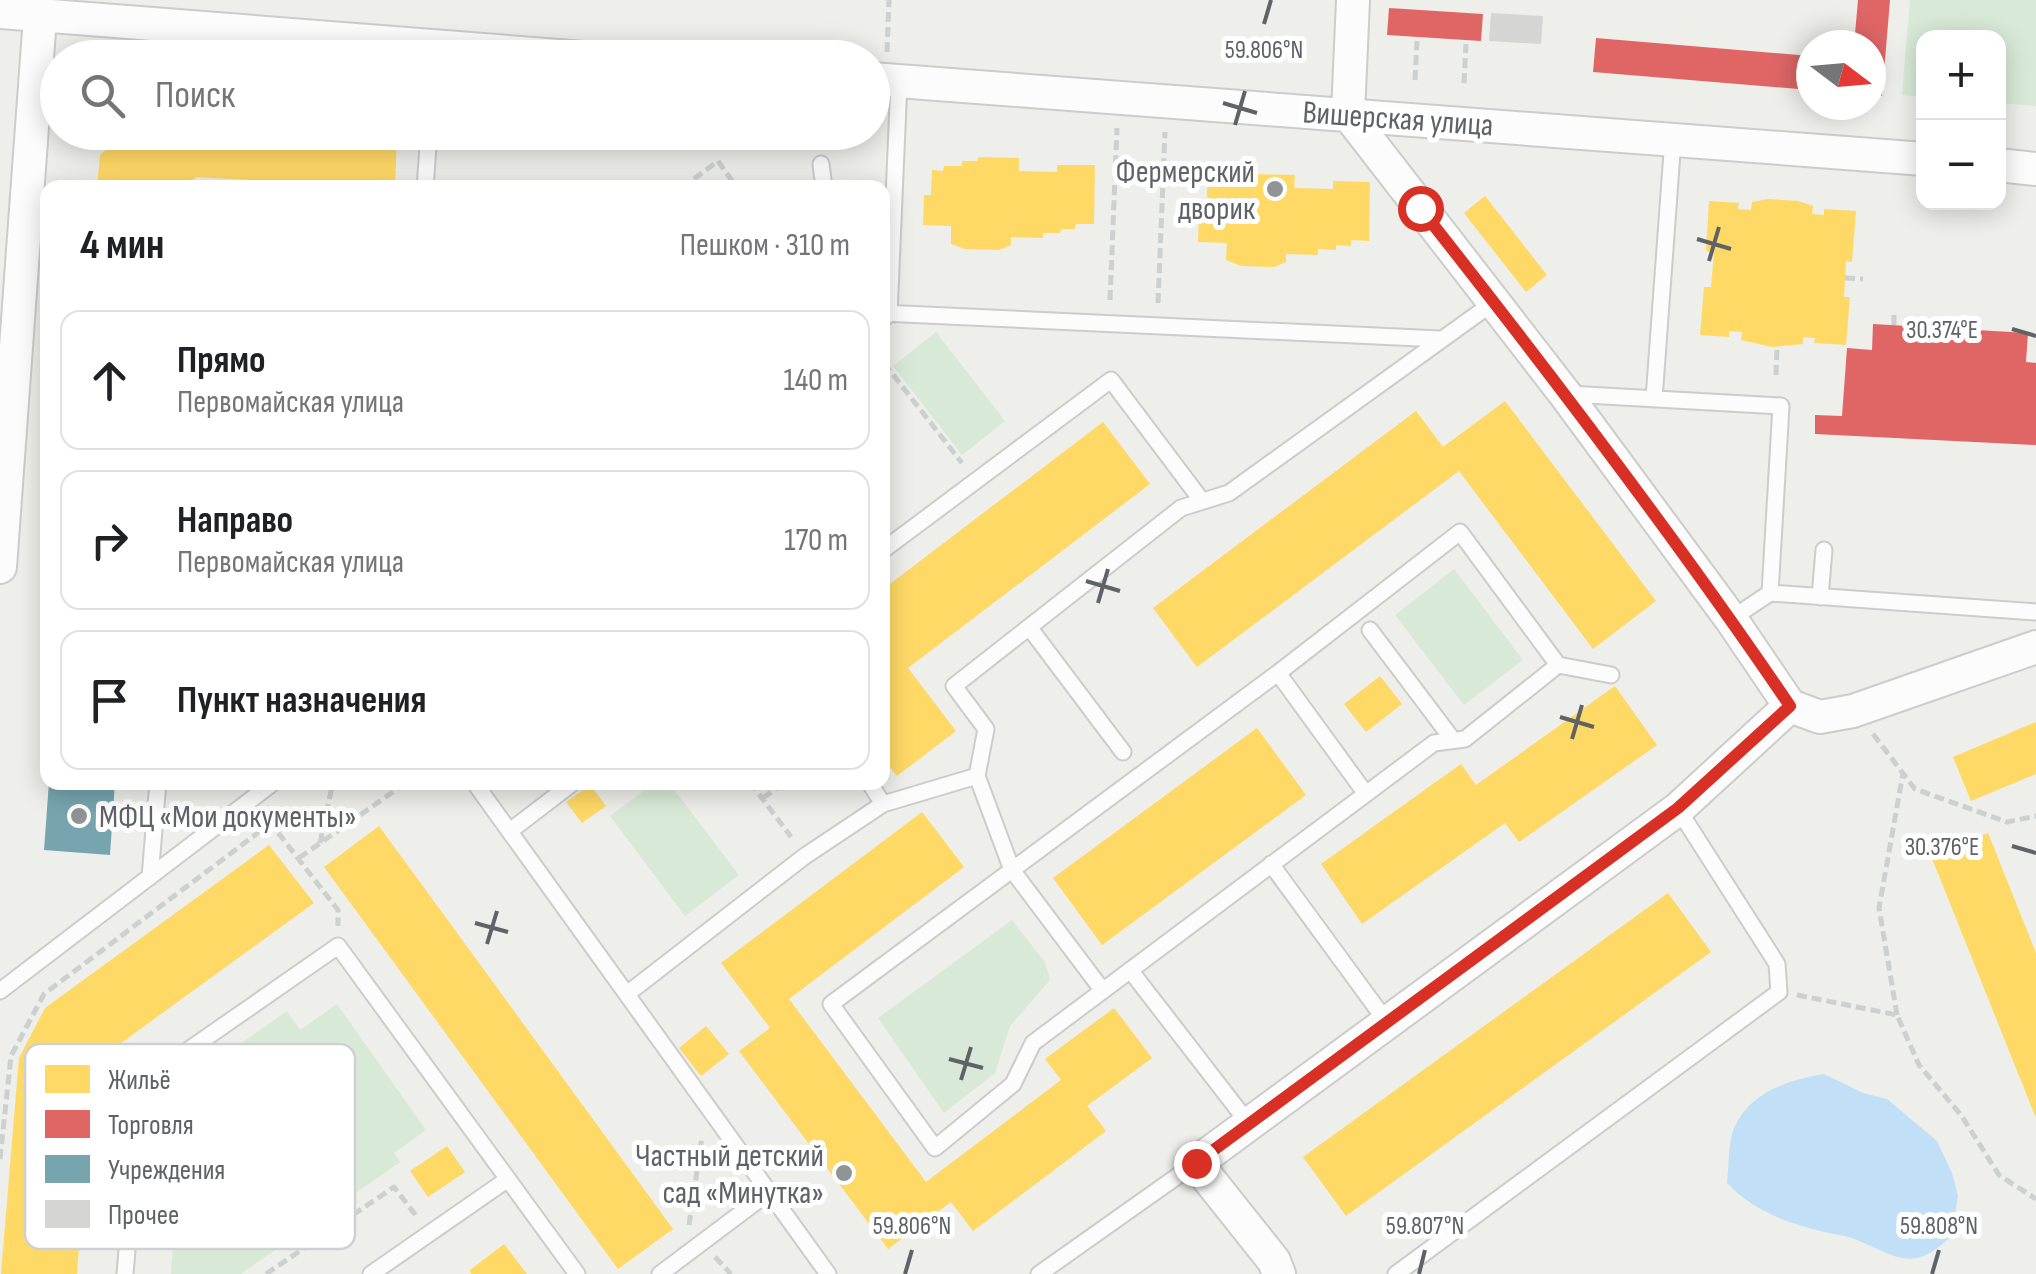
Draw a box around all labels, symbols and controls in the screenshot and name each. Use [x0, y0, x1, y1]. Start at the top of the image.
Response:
north arrow [1796, 30, 1886, 120]
map controls [1916, 30, 2006, 210]
button: + [1916, 30, 2006, 120]
text: 59.806°N [1225, 35, 1303, 66]
search box [40, 40, 890, 150]
icon: search [75, 68, 130, 123]
text: Поиск [155, 73, 235, 118]
street label: Вишерская улица [1301, 93, 1495, 146]
button: − [1916, 120, 2006, 210]
place label: Фермерский дворик [1116, 153, 1256, 229]
marker: Фермерский дворик [1264, 178, 1286, 200]
route start [1398, 186, 1444, 232]
text: 4 мин [80, 220, 164, 271]
text: Пешком · 310 m [680, 226, 850, 265]
text: 30.374°E [1906, 315, 1978, 346]
text: Прямо [177, 338, 266, 383]
icon: ahead [82, 353, 137, 408]
text: 140 m [784, 361, 848, 400]
text: Первомайская улица [177, 383, 404, 422]
text: Направо [177, 498, 293, 543]
icon: right [82, 513, 137, 568]
text: 170 m [784, 521, 848, 560]
text: Первомайская улица [177, 543, 404, 582]
icon: arrive [82, 673, 137, 728]
text: Пункт назначения [177, 678, 426, 723]
place label: МФЦ «Мои документы» [99, 798, 357, 837]
marker: МФЦ «Мои документы» [68, 805, 90, 827]
text: 30.376°E [1905, 832, 1979, 863]
legend [25, 1044, 355, 1249]
text: Жильё [108, 1064, 171, 1097]
text: Торговля [108, 1109, 194, 1142]
place label: Частный детский сад «Минутка» [635, 1137, 824, 1213]
route end [1174, 1141, 1220, 1187]
text: Учреждения [108, 1154, 225, 1187]
marker: Частный детский сад «Минутка» [833, 1162, 855, 1184]
text: Прочее [108, 1199, 179, 1232]
text: 59.806°N [873, 1211, 951, 1242]
text: 59.807°N [1386, 1211, 1464, 1242]
text: 59.808°N [1900, 1211, 1978, 1242]

